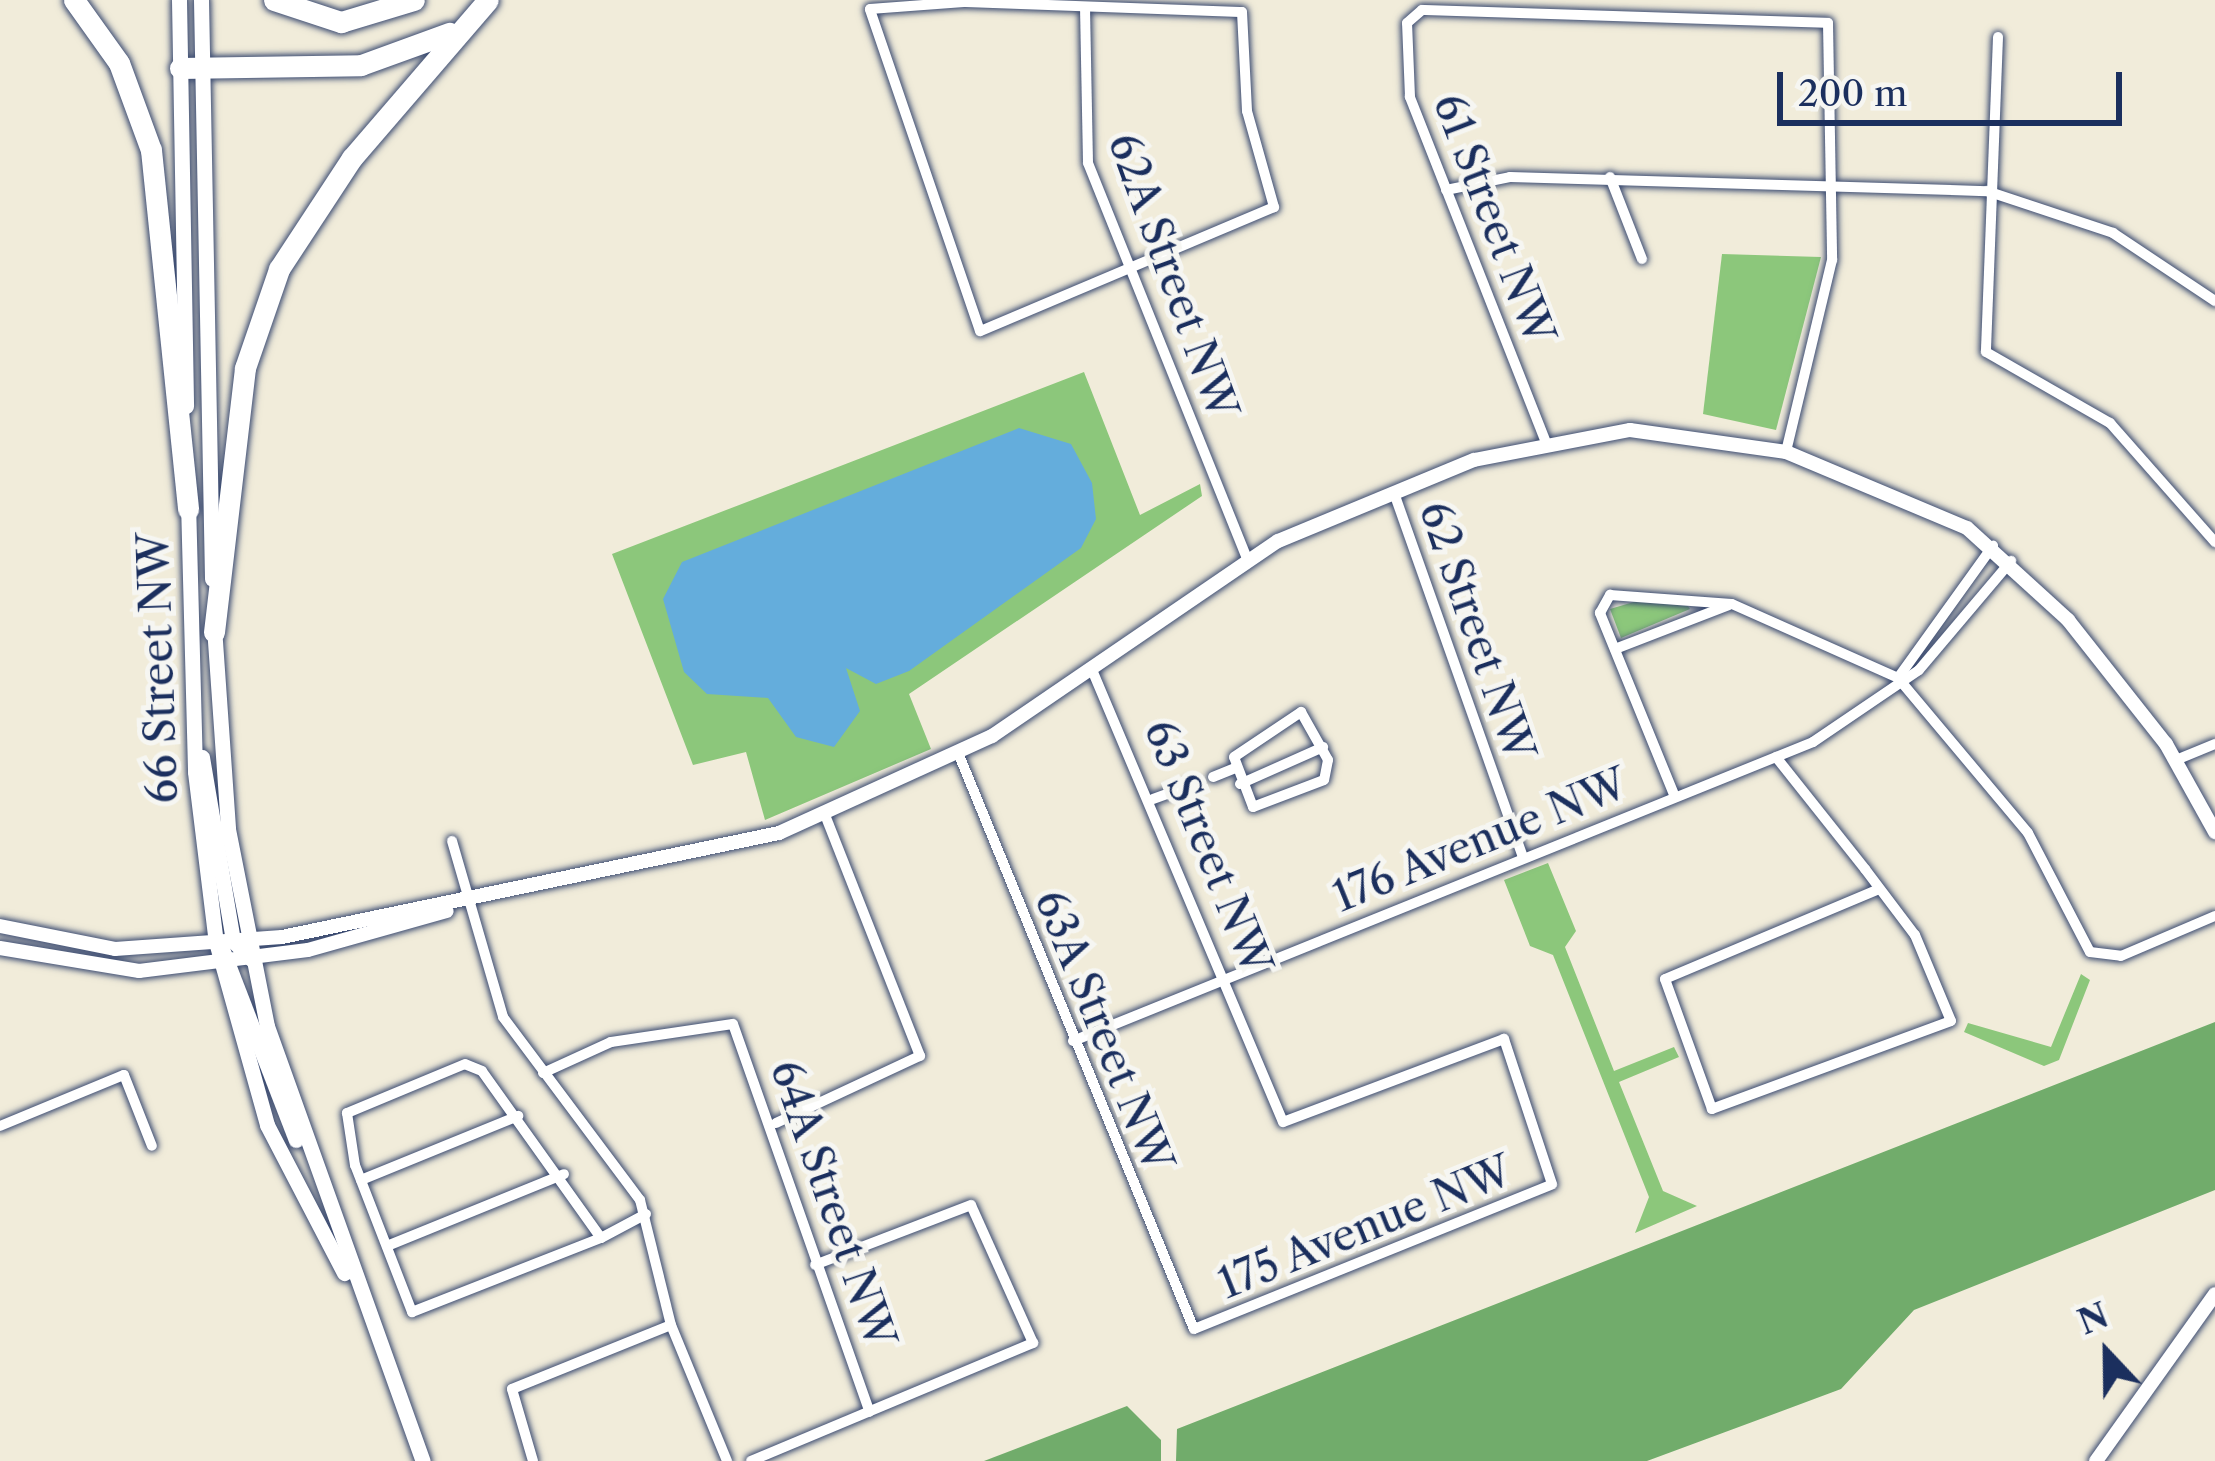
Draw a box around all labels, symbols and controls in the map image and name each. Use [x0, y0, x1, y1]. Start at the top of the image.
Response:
scale bar [1783, 48, 2128, 122]
text: 200 m [1798, 71, 1907, 115]
street label: 61 Street NW [1423, 87, 1565, 351]
street label: 62A Street NW [1098, 126, 1248, 426]
street label: 62 Street NW [1409, 495, 1545, 767]
street label: 66 Street NW [128, 532, 188, 804]
street label: 63 Street NW [1134, 712, 1282, 982]
street label: 176 Avenue NW [1325, 758, 1635, 922]
street label: 63A Street NW [1024, 882, 1184, 1180]
street label: 64A Street NW [760, 1053, 906, 1355]
street label: 175 Avenue NW [1210, 1145, 1520, 1309]
north arrow [2047, 1293, 2167, 1413]
text: N [2072, 1295, 2114, 1344]

